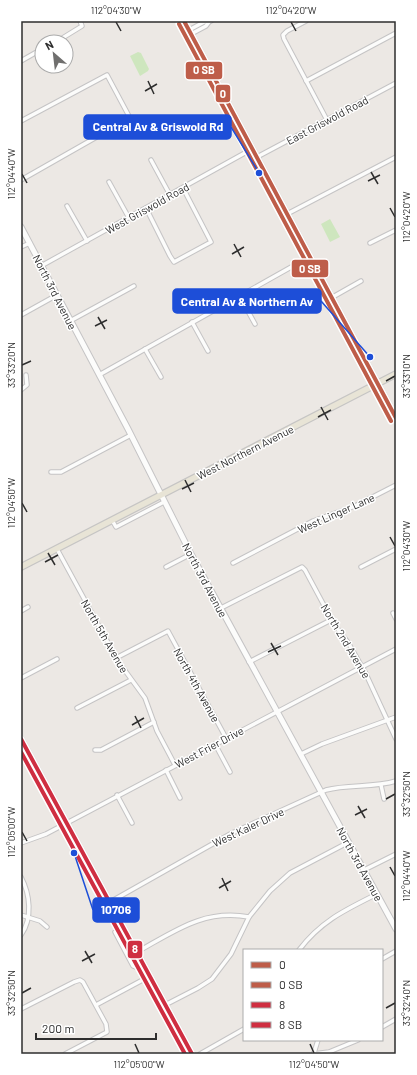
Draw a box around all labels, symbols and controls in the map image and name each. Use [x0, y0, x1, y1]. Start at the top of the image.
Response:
text: 112°04'30"W [91, 4, 142, 16]
text: 112°04'20"W [266, 4, 317, 16]
north arrow [34, 34, 74, 74]
text: N [43, 37, 55, 52]
line badge: 0 SB [185, 61, 223, 80]
text: 0 SB [193, 63, 215, 76]
line badge: 0 [215, 84, 231, 103]
text: 0 [220, 87, 226, 100]
street label: East Griswold Road [284, 93, 370, 147]
callout: Central Av & Griswold Rd [84, 115, 231, 139]
text: Central Av & Griswold Rd [93, 119, 223, 133]
text: 112°04'40"W [5, 148, 17, 200]
street label: West Griswold Road [103, 180, 191, 236]
text: 112°04'20"W [400, 191, 412, 242]
street label: North 3rd Avenue [30, 252, 80, 332]
line badge: 0 SB [291, 259, 329, 278]
text: 0 SB [299, 262, 321, 275]
callout: Central Av & Northern Av [173, 289, 321, 313]
text: Central Av & Northern Av [181, 294, 313, 308]
text: 33°33'20"N [5, 342, 17, 388]
text: 33°33'10"N [400, 354, 412, 398]
street label: West Northern Avenue [194, 422, 296, 482]
text: 112°04'50"W [5, 477, 17, 528]
street label: West Linger Lane [295, 490, 377, 536]
text: 112°04'30"W [400, 520, 412, 571]
street label: North 3rd Avenue [180, 541, 230, 620]
street label: North 5th Avenue [79, 597, 131, 675]
street label: North 2nd Avenue [319, 601, 373, 681]
street label: North 4th Avenue [171, 646, 223, 725]
street label: West Frier Drive [172, 723, 246, 771]
text: 33°32'50"N [400, 771, 412, 817]
street label: West Kaler Drive [210, 805, 286, 849]
text: 112°05'00"W [5, 806, 17, 858]
street label: North 3rd Avenue [334, 825, 386, 903]
text: 112°04'40"W [400, 850, 412, 902]
callout: 10706 [93, 898, 139, 922]
text: 10706 [101, 902, 132, 916]
line badge: 8 [127, 940, 143, 959]
text: 8 [132, 942, 138, 955]
legend [243, 949, 383, 1041]
text: 0 [279, 957, 286, 971]
text: 33°32'50"N [5, 970, 17, 1016]
text: 0 SB [279, 977, 303, 991]
text: 33°32'40"N [400, 980, 412, 1026]
text: 8 [279, 997, 285, 1011]
scale bar [36, 1015, 156, 1041]
text: 8 SB [279, 1017, 302, 1031]
text: 200 m [42, 1021, 74, 1035]
text: 112°05'00"W [113, 1058, 165, 1070]
text: 112°04'50"W [289, 1058, 340, 1070]

